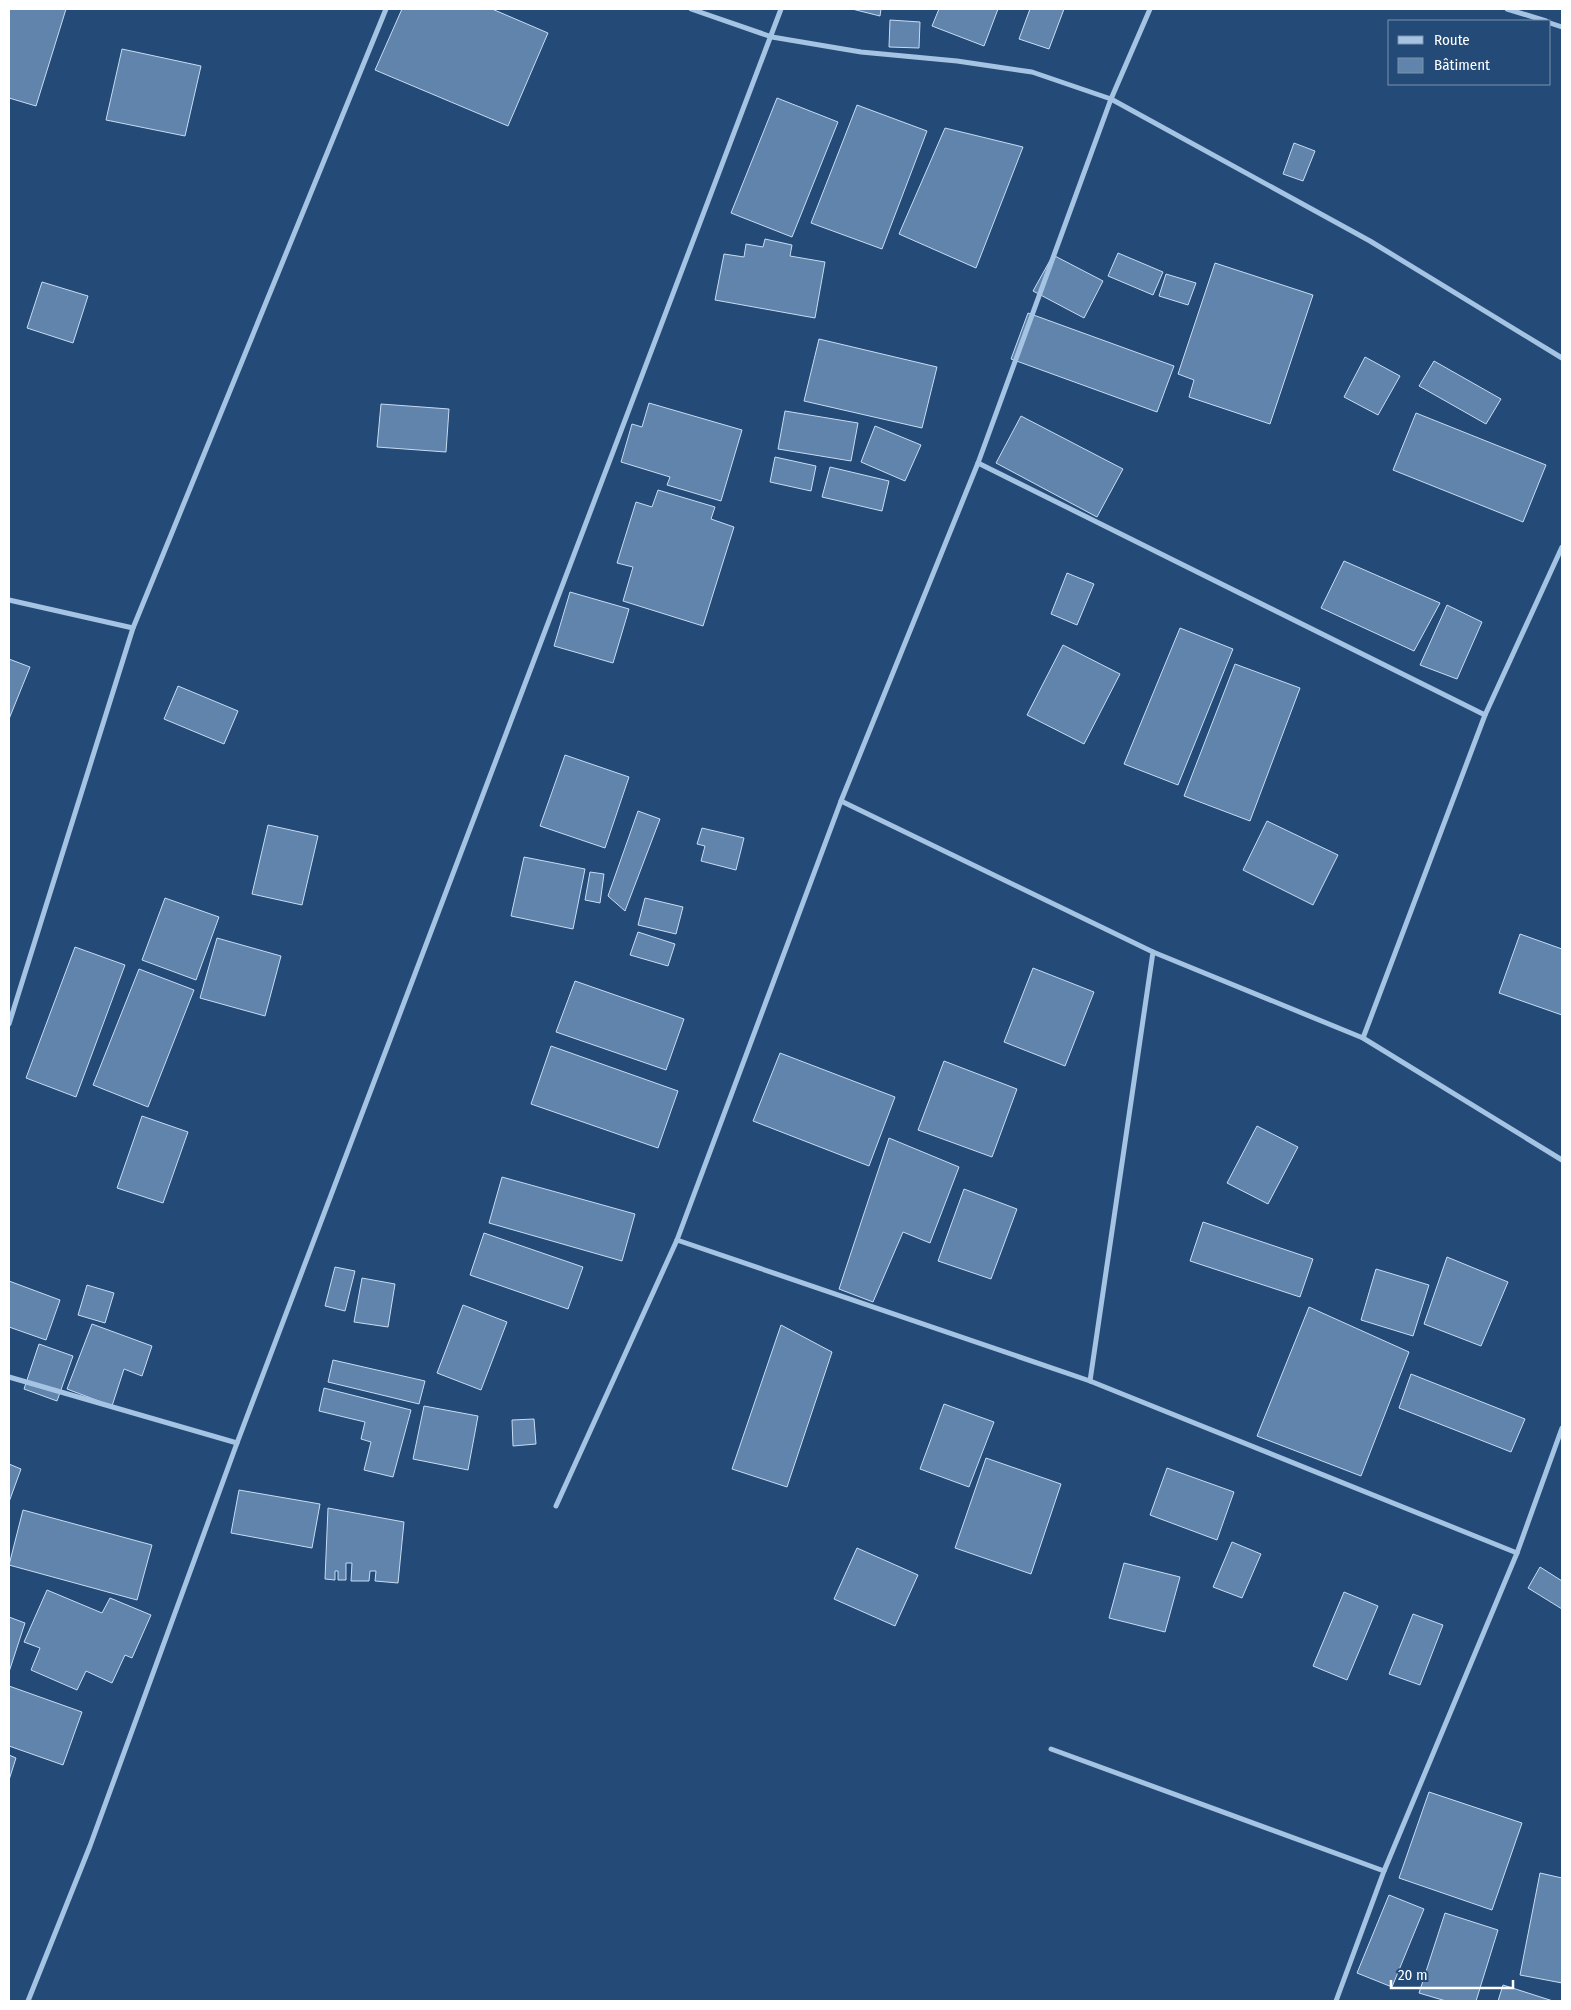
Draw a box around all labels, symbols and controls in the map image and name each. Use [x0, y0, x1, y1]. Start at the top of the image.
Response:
legend [1388, 20, 1551, 85]
text: Route [1434, 31, 1470, 49]
text: Bâtiment [1434, 56, 1490, 74]
scale bar [1391, 1958, 1514, 1990]
text: 20 m [1398, 1966, 1428, 1984]

